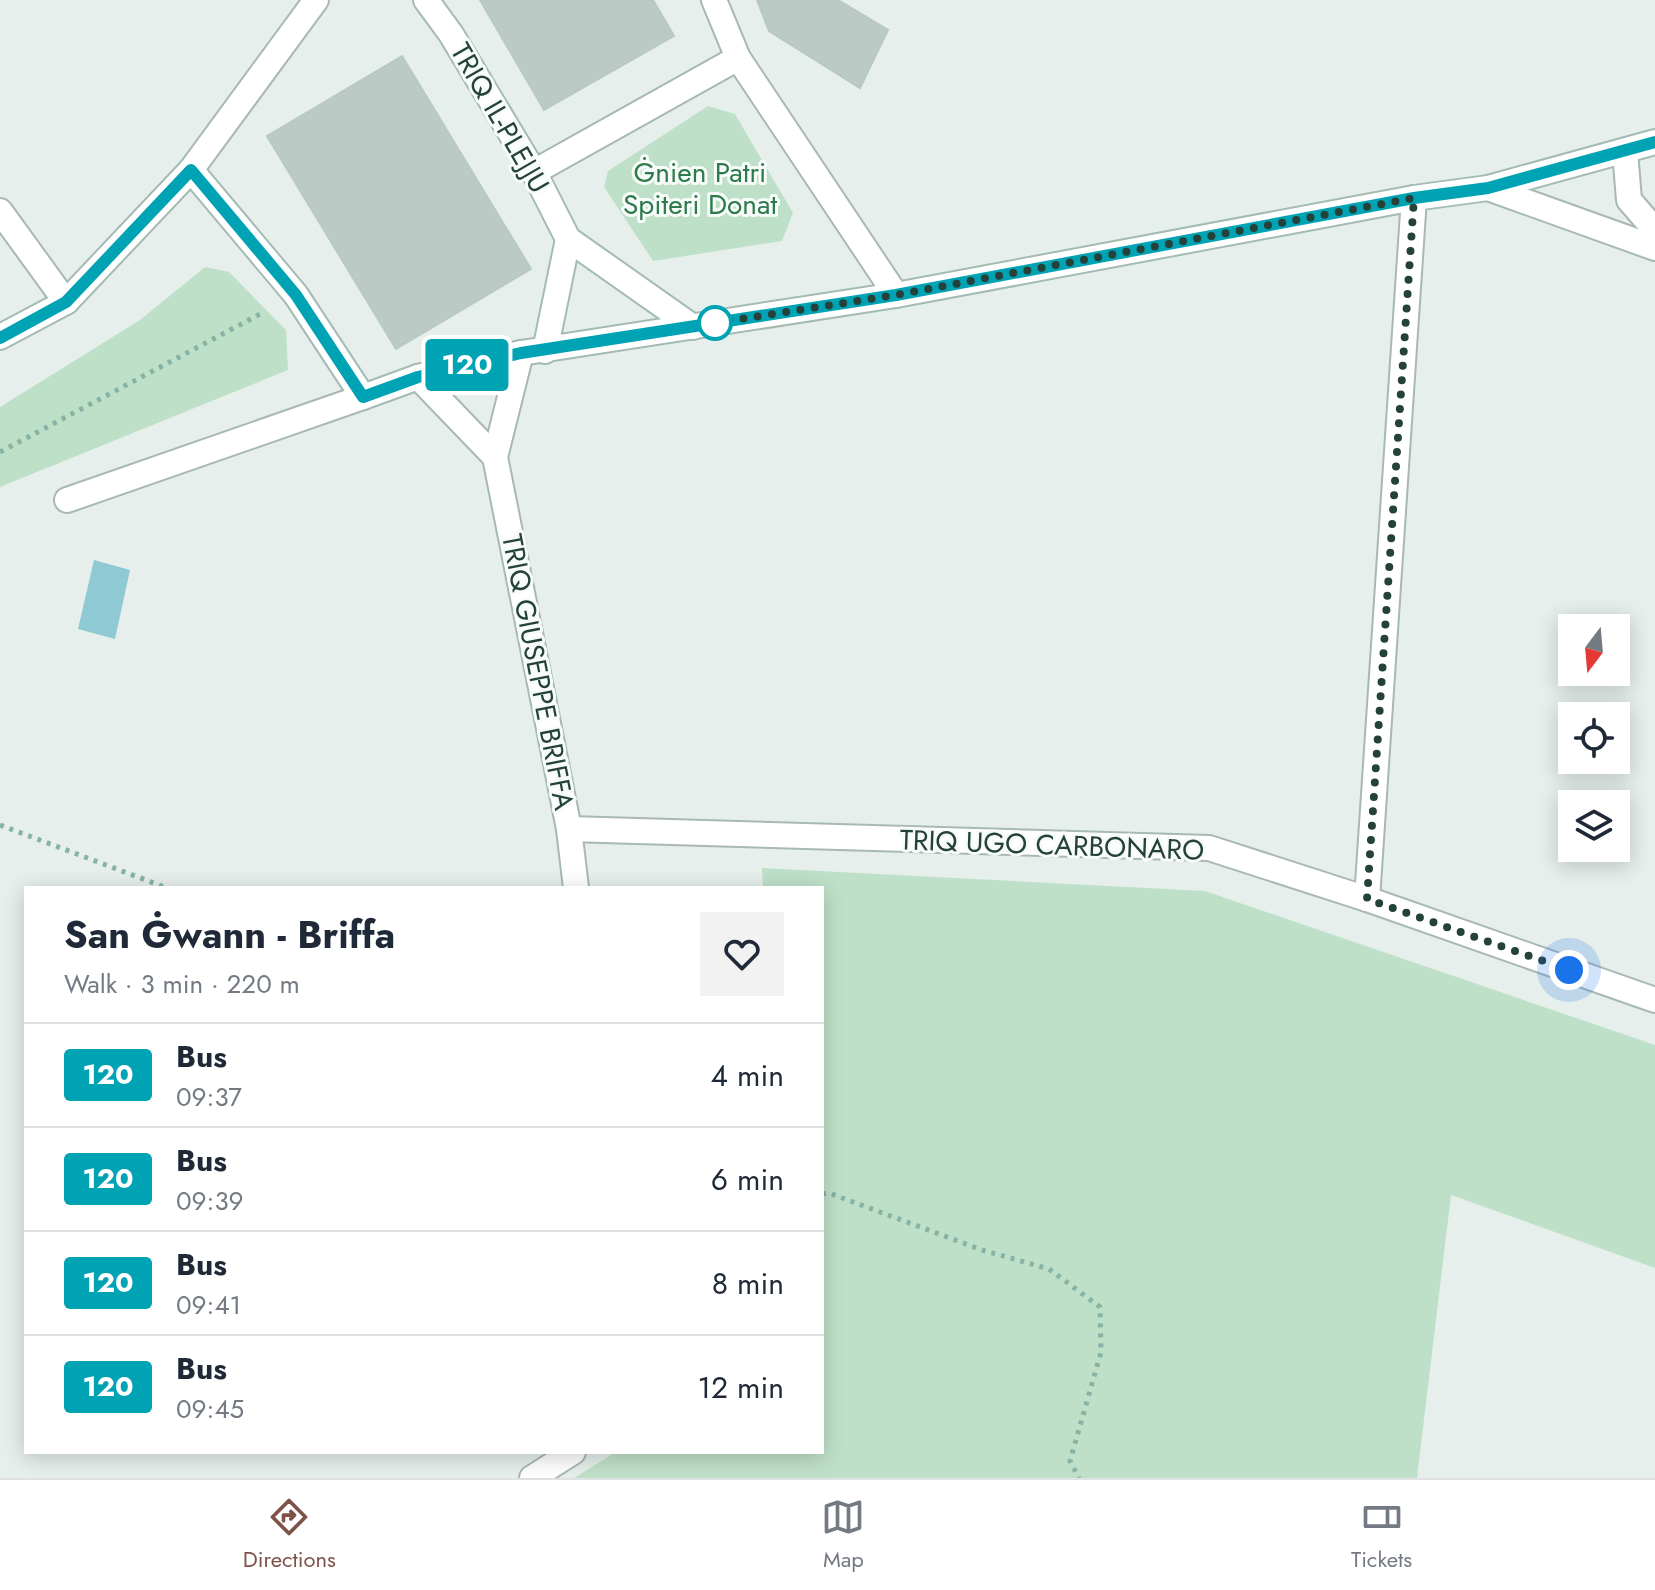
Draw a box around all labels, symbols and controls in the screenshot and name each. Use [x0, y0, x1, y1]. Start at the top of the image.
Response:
street label: TRIQ IL-PLEJJU [440, 35, 560, 201]
park label: Ġnien Patri Spiteri Donat [623, 152, 777, 225]
unlabelled marker [698, 306, 732, 340]
line badge: 120 [421, 339, 513, 391]
text: 120 [441, 344, 493, 385]
street label: TRIQ GIUSEPPE BRIFFA [491, 531, 585, 814]
north arrow [1558, 614, 1630, 686]
map controls [1558, 614, 1630, 862]
button: locate [1558, 702, 1630, 774]
button: layers [1558, 790, 1630, 862]
street label: TRIQ UGO CARBONARO [899, 819, 1205, 871]
text: San Ġwann - Briffa [64, 907, 395, 962]
button: heart [700, 912, 784, 996]
your location [1549, 950, 1589, 990]
text: Walk · 3 min · 220 m [64, 965, 300, 1003]
text: Bus [176, 1035, 227, 1078]
text: 120 [82, 1054, 134, 1095]
text: 4 min [711, 1054, 784, 1097]
text: 09:37 [176, 1078, 242, 1116]
text: Bus [176, 1139, 227, 1182]
text: 120 [82, 1158, 134, 1199]
text: 6 min [711, 1158, 784, 1201]
text: 09:39 [176, 1182, 244, 1220]
text: Bus [176, 1243, 227, 1286]
text: 120 [82, 1262, 134, 1303]
text: 8 min [712, 1262, 784, 1305]
text: 09:41 [176, 1286, 241, 1324]
text: Bus [176, 1347, 227, 1390]
text: 120 [82, 1366, 134, 1407]
text: 12 min [697, 1366, 784, 1409]
text: 09:45 [176, 1390, 244, 1428]
tab: Directions [243, 1495, 336, 1575]
tab: Map [821, 1495, 865, 1575]
tab: Tickets [1351, 1495, 1412, 1575]

